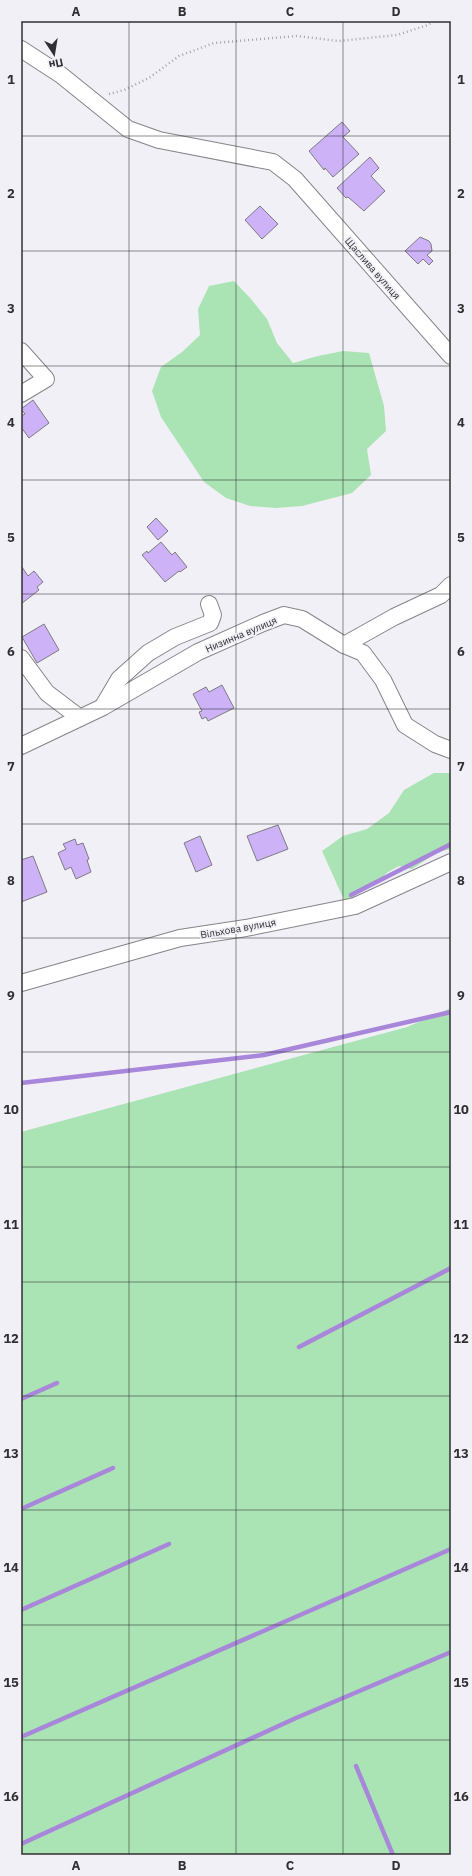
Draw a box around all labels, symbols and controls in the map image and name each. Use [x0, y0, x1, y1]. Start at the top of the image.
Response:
text: A [72, 3, 81, 20]
text: B [178, 3, 187, 20]
text: C [286, 3, 295, 20]
text: D [391, 3, 401, 20]
north arrow [34, 34, 74, 74]
text: Пн [48, 55, 65, 72]
text: 1 [7, 71, 15, 88]
text: 1 [457, 71, 465, 88]
text: 2 [7, 185, 15, 202]
text: 2 [457, 185, 465, 202]
street label: Щаслива вулиця [342, 235, 403, 302]
text: 3 [7, 300, 15, 317]
text: 3 [457, 300, 465, 317]
text: 4 [7, 414, 15, 431]
text: 4 [457, 414, 465, 431]
text: 5 [7, 529, 15, 546]
text: 5 [457, 529, 465, 546]
street label: Низинна вулиця [203, 614, 279, 655]
text: 6 [7, 643, 15, 660]
text: 6 [457, 643, 465, 660]
text: 7 [7, 758, 15, 775]
text: 7 [457, 758, 465, 775]
text: 8 [7, 872, 15, 889]
text: 8 [457, 872, 465, 889]
street label: Вільхова вулиця [199, 915, 277, 942]
text: 9 [7, 987, 15, 1004]
text: 9 [457, 987, 465, 1004]
text: 10 [3, 1101, 19, 1118]
text: 10 [453, 1101, 469, 1118]
text: 11 [3, 1216, 19, 1233]
text: 11 [453, 1216, 469, 1233]
text: 12 [3, 1330, 19, 1347]
text: 12 [453, 1330, 469, 1347]
text: 13 [3, 1445, 19, 1462]
text: 13 [453, 1445, 469, 1462]
text: 14 [3, 1559, 19, 1576]
text: 14 [453, 1559, 469, 1576]
text: 15 [3, 1674, 19, 1691]
text: 15 [453, 1674, 469, 1691]
text: 16 [3, 1788, 19, 1805]
text: 16 [453, 1788, 469, 1805]
text: A [72, 1857, 81, 1874]
text: B [178, 1857, 187, 1874]
text: C [286, 1857, 295, 1874]
text: D [391, 1857, 401, 1874]

